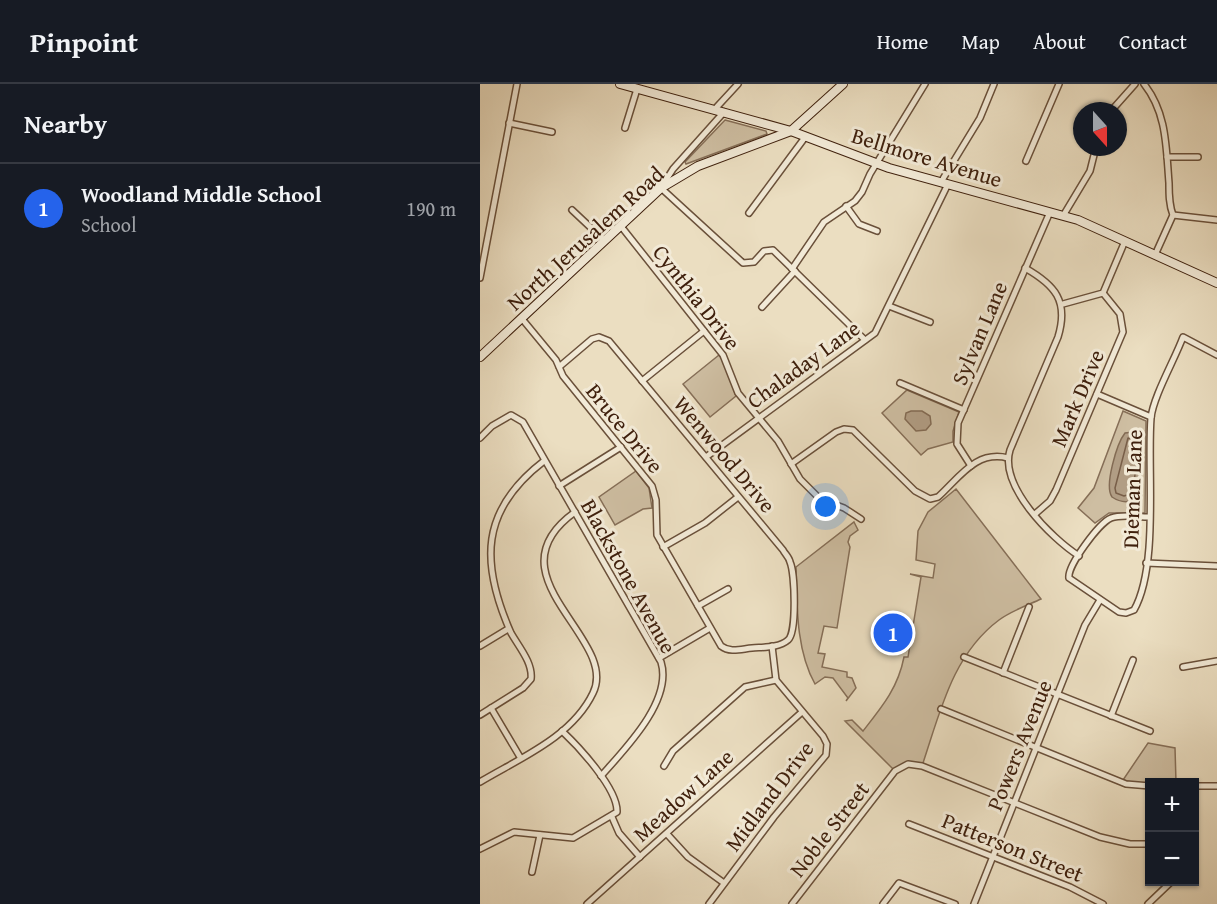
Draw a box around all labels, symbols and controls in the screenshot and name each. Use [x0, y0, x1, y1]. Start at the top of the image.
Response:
text: Pinpoint [30, 21, 138, 62]
text: Home [877, 26, 928, 57]
text: Map [961, 26, 1000, 57]
text: About [1033, 26, 1086, 57]
text: Contact [1119, 26, 1187, 57]
north arrow [1073, 102, 1127, 156]
text: Nearby [24, 104, 107, 143]
street label: Bellmore Avenue [848, 119, 1006, 195]
street label: North Jerusalem Road [499, 158, 671, 318]
text: Woodland Middle School [81, 178, 322, 210]
text: 1 [38, 194, 49, 223]
text: 190 m [406, 194, 456, 223]
text: School [81, 210, 137, 239]
street label: Cynthia Drive [646, 237, 748, 357]
street label: Sylvan Lane [943, 276, 1015, 390]
street label: Chaladay Lane [740, 312, 866, 416]
street label: Mark Drive [1042, 344, 1112, 452]
street label: Bruce Drive [579, 376, 671, 480]
street label: Wenwood Drive [666, 388, 784, 520]
street label: Dieman Lane [1114, 429, 1150, 549]
your location [811, 492, 840, 521]
street label: Blackstone Avenue [573, 493, 685, 659]
pin: 1 [874, 610, 912, 656]
street label: Powers Avenue [978, 675, 1060, 815]
street label: Midland Drive [717, 734, 821, 858]
street label: Meadow Lane [626, 741, 740, 849]
street label: Noble Street [781, 774, 877, 884]
map controls [1145, 778, 1199, 886]
button: + [1145, 778, 1199, 832]
street label: Patterson Street [937, 804, 1089, 890]
button: − [1145, 832, 1199, 886]

